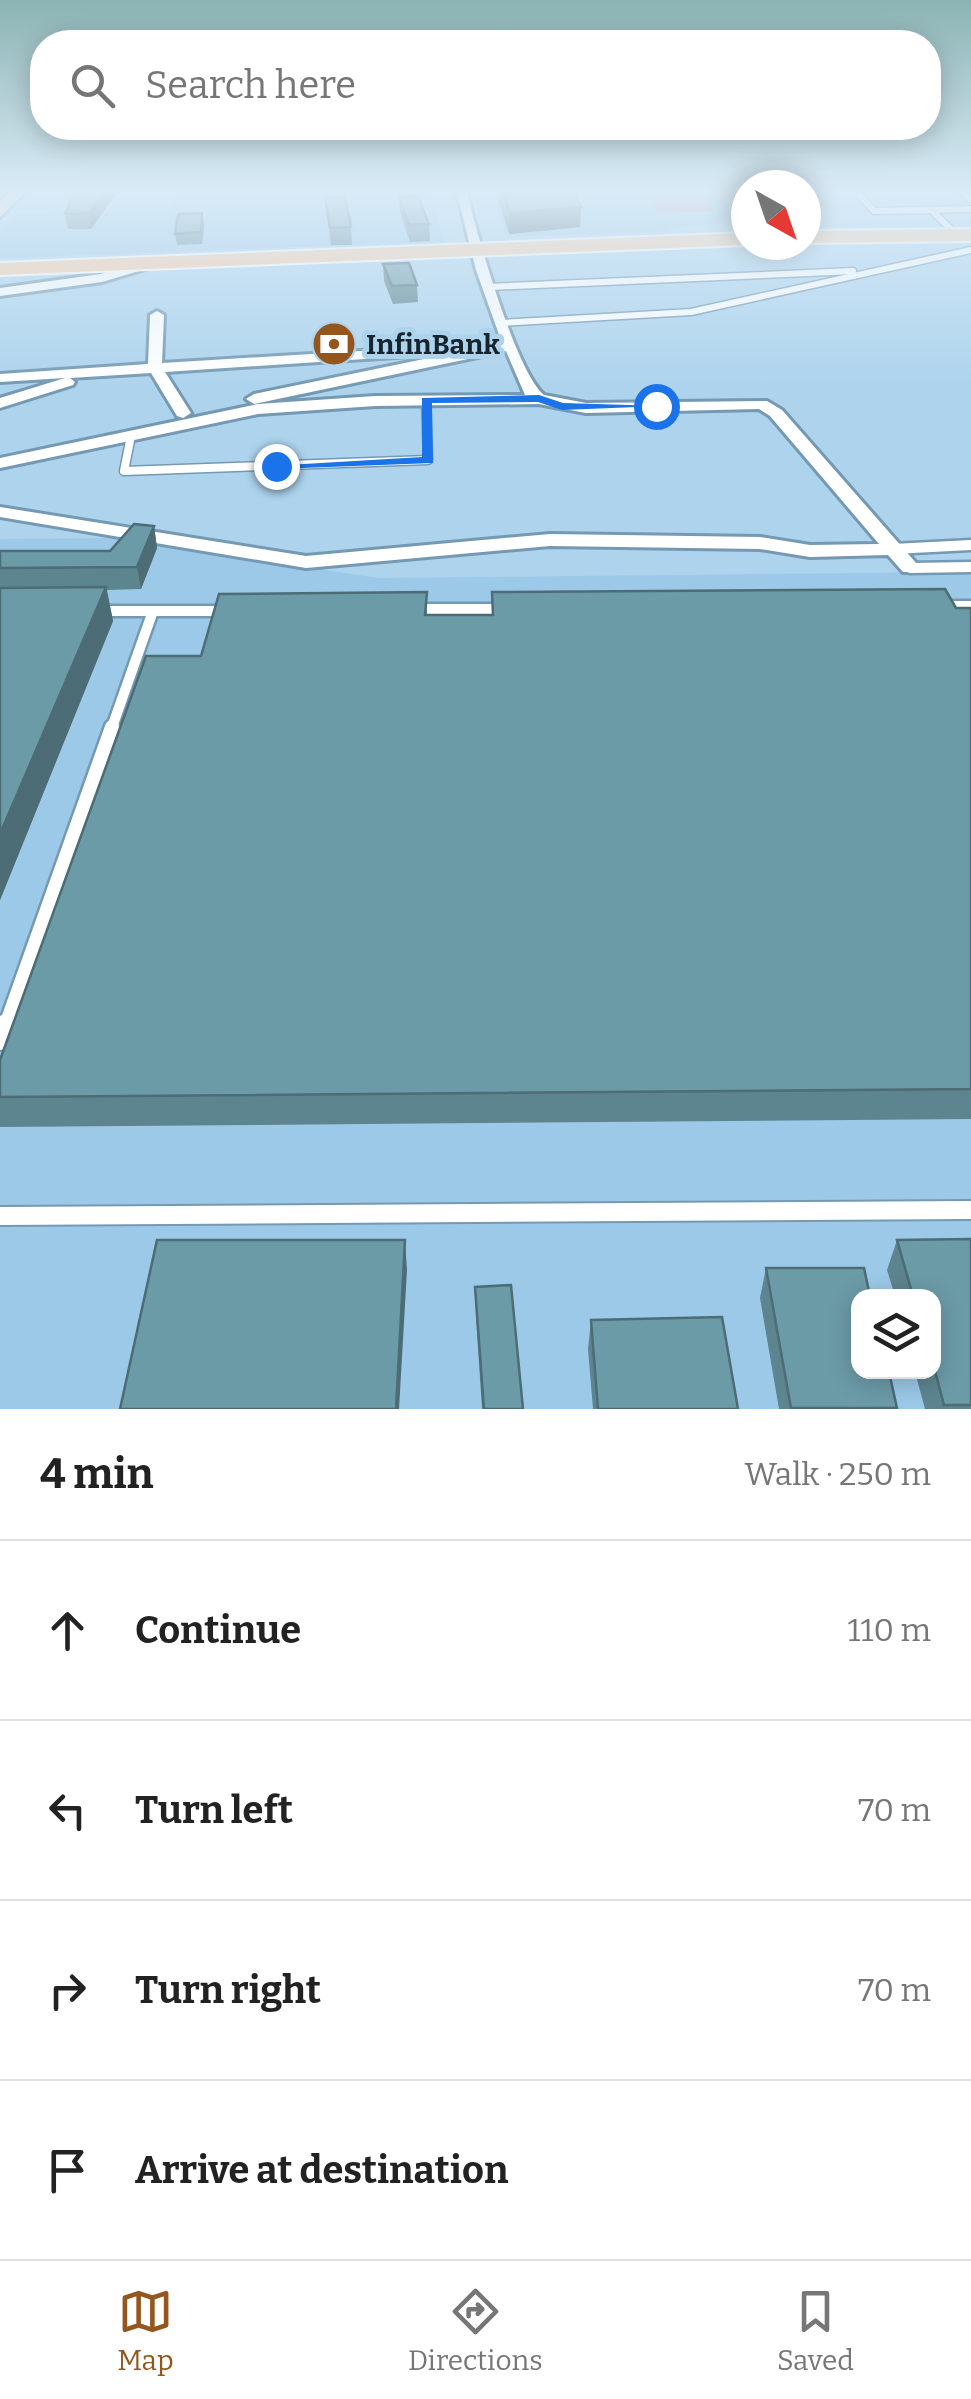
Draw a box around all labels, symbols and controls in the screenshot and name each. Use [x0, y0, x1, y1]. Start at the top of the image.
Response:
search box [30, 30, 941, 140]
icon: search [65, 58, 120, 113]
text: Search here [145, 62, 356, 108]
north arrow [731, 170, 821, 260]
bank icon: InfinBank [311, 321, 357, 367]
place label: InfinBank [366, 328, 500, 361]
route start [634, 384, 680, 430]
route end [254, 444, 300, 490]
map controls [851, 1289, 941, 1379]
button: layers [851, 1289, 941, 1379]
text: 4 min [40, 1449, 154, 1499]
text: Walk · 250 m [745, 1455, 931, 1493]
icon: ahead [40, 1603, 95, 1658]
text: Continue [135, 1607, 301, 1653]
text: 110 m [848, 1611, 931, 1649]
icon: left [40, 1783, 95, 1838]
text: Turn left [135, 1787, 293, 1833]
text: 70 m [858, 1791, 931, 1829]
icon: right [40, 1963, 95, 2018]
text: Turn right [135, 1967, 321, 2013]
text: 70 m [858, 1971, 931, 2009]
icon: arrive [40, 2143, 95, 2198]
text: Arrive at destination [135, 2147, 508, 2193]
tab: Map [117, 2284, 174, 2377]
tab: Directions [408, 2284, 543, 2377]
tab: Saved [777, 2284, 854, 2377]

